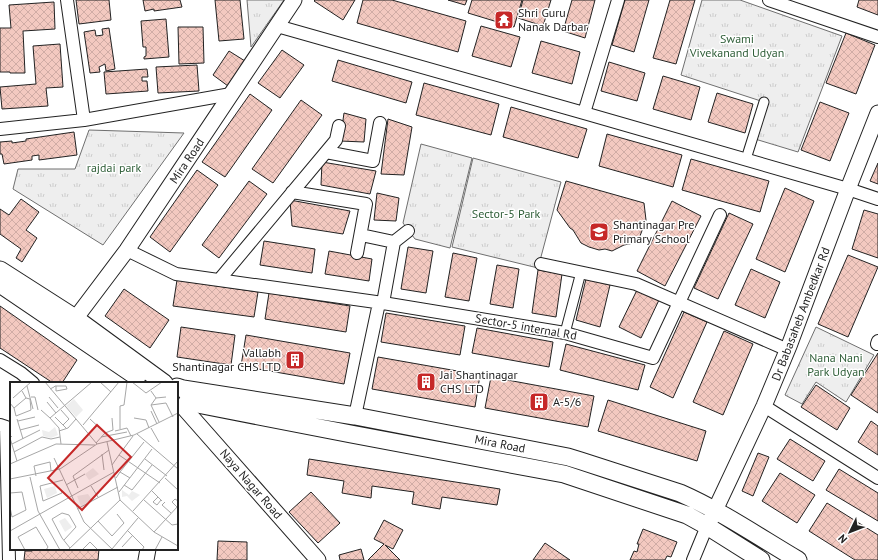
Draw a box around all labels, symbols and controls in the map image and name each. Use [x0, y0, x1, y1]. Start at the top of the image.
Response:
place label: Shri Guru Nanak Darbar [518, 5, 588, 34]
temple icon: Shri Guru Nanak Darbar [493, 9, 515, 31]
park label: Swami Vivekanand Udyan [689, 31, 784, 60]
street label: Mira Road [166, 135, 207, 186]
park label: rajdai park [87, 160, 141, 175]
park label: Sector-5 Park [472, 206, 540, 221]
place label: Shantinagar Pre Primary School [613, 217, 694, 246]
school or university icon: Shantinagar Pre Primary School [588, 221, 610, 243]
street label: Dr Babasaheb Ambedkar Rd [768, 245, 833, 383]
street label: Sector-5 internal Rd [474, 310, 578, 343]
place label: Vallabh Shantinagar CHS LTD [172, 345, 281, 374]
building icon: Vallabh Shantinagar CHS LTD [284, 349, 306, 371]
park label: Nana Nani Park Udyan [807, 350, 865, 379]
place label: Jai Shantinagar CHS LTD [439, 367, 518, 396]
building icon: Jai Shantinagar CHS LTD [415, 371, 437, 393]
inset map [10, 382, 178, 550]
building icon: A-5/6 [528, 391, 550, 413]
place label: A-5/6 [553, 394, 581, 409]
street label: Mira Road [473, 431, 527, 456]
street label: Naya Nagar Road [217, 446, 286, 522]
north arrow [830, 512, 870, 552]
text: N [835, 531, 850, 546]

